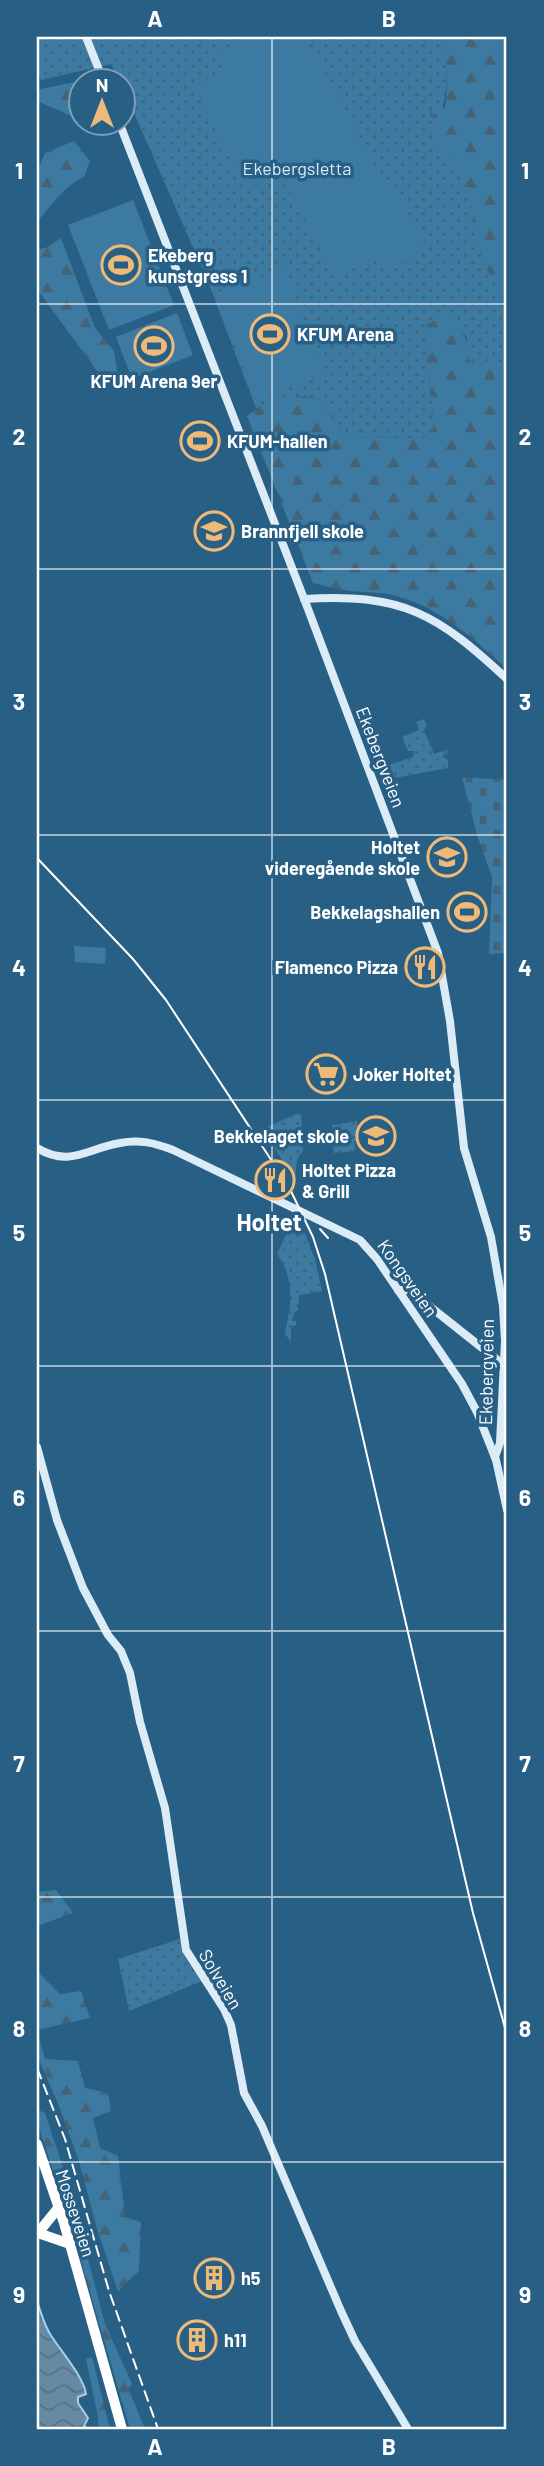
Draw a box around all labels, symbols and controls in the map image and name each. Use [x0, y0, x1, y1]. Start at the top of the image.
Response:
text: A [147, 4, 163, 32]
text: B [382, 4, 396, 32]
north arrow [66, 66, 136, 136]
text: N [96, 73, 108, 96]
text: 1 [15, 156, 23, 184]
text: 1 [521, 156, 529, 184]
park label: Ekebergsletta [243, 157, 351, 179]
sports icon: Ekeberg kunstgress 1 [100, 244, 142, 286]
place label: Ekeberg kunstgress 1 [148, 244, 247, 287]
sports icon: KFUM Arena [249, 313, 291, 355]
place label: KFUM Arena [297, 323, 394, 345]
sports icon: KFUM Arena 9er [133, 325, 175, 367]
place label: KFUM Arena 9er [91, 370, 218, 392]
sports icon: KFUM-hallen [179, 420, 221, 462]
text: 2 [13, 422, 25, 450]
text: 2 [519, 422, 531, 450]
place label: KFUM-hallen [227, 430, 328, 452]
school or university icon: Brannfjell skole [193, 510, 235, 552]
place label: Brannfjell skole [241, 520, 364, 542]
text: 3 [13, 687, 25, 715]
text: 3 [519, 687, 531, 715]
street label: Ekebergveien [352, 704, 410, 810]
place label: Holtet videregående skole [265, 836, 420, 879]
school or university icon: Holtet videregående skole [426, 836, 468, 878]
sports icon: Bekkelagshallen [446, 891, 488, 933]
place label: Bekkelagshallen [310, 901, 440, 923]
restaurant icon: Flamenco Pizza [404, 946, 446, 988]
text: 4 [12, 953, 26, 981]
text: 4 [518, 953, 532, 981]
place label: Flamenco Pizza [275, 956, 398, 978]
supermarket icon: Joker Holtet [305, 1053, 347, 1095]
place label: Joker Holtet [353, 1063, 452, 1085]
school or university icon: Bekkelaget skole [355, 1115, 397, 1157]
place label: Bekkelaget skole [214, 1125, 349, 1147]
restaurant icon: Holtet Pizza & Grill [254, 1159, 296, 1201]
place label: Holtet Pizza & Grill [302, 1159, 396, 1202]
district label: Holtet [236, 1207, 302, 1236]
text: 5 [13, 1218, 25, 1246]
text: 5 [519, 1218, 531, 1246]
street label: Kongsveien [373, 1235, 443, 1321]
street label: Ekebergveien [474, 1319, 498, 1425]
text: 6 [13, 1483, 25, 1511]
text: 6 [519, 1483, 531, 1511]
text: 7 [13, 1749, 25, 1777]
text: 7 [519, 1749, 531, 1777]
street label: Solveien [195, 1945, 247, 2013]
text: 8 [13, 2014, 25, 2042]
text: 8 [519, 2014, 531, 2042]
street label: Mosseveien [52, 2166, 100, 2260]
building icon: h5 [193, 2257, 235, 2299]
place label: h5 [241, 2267, 261, 2289]
text: 9 [13, 2280, 25, 2308]
text: 9 [519, 2280, 531, 2308]
building icon: h11 [176, 2319, 218, 2361]
place label: h11 [224, 2329, 247, 2351]
text: A [147, 2432, 163, 2460]
text: B [382, 2432, 396, 2460]

